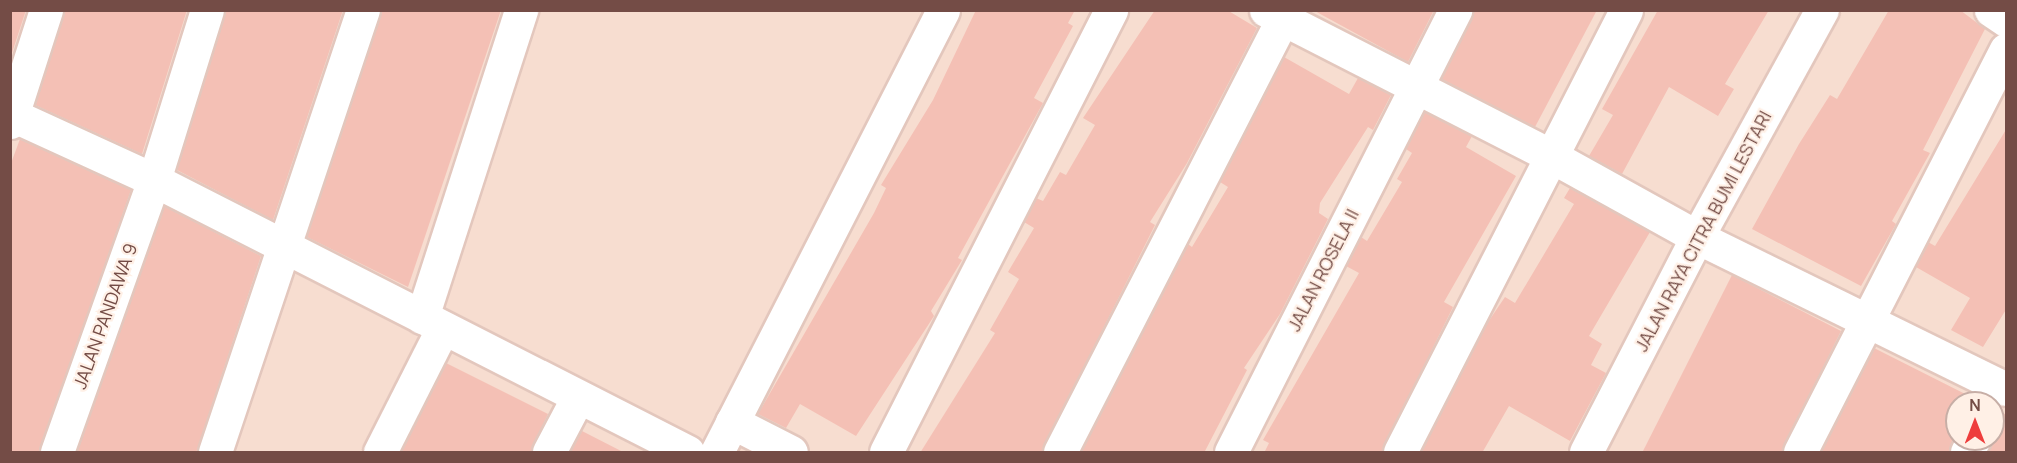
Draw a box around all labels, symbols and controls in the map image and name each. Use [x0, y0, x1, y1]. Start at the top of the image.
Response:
street label: JALAN RAYA CITRA BUMI LESTARI [1630, 107, 1776, 355]
street label: JALAN ROSELA II [1283, 205, 1363, 335]
street label: JALAN PANDAWA 9 [69, 240, 141, 392]
north arrow [1945, 391, 2005, 451]
text: N [1969, 394, 1981, 416]

